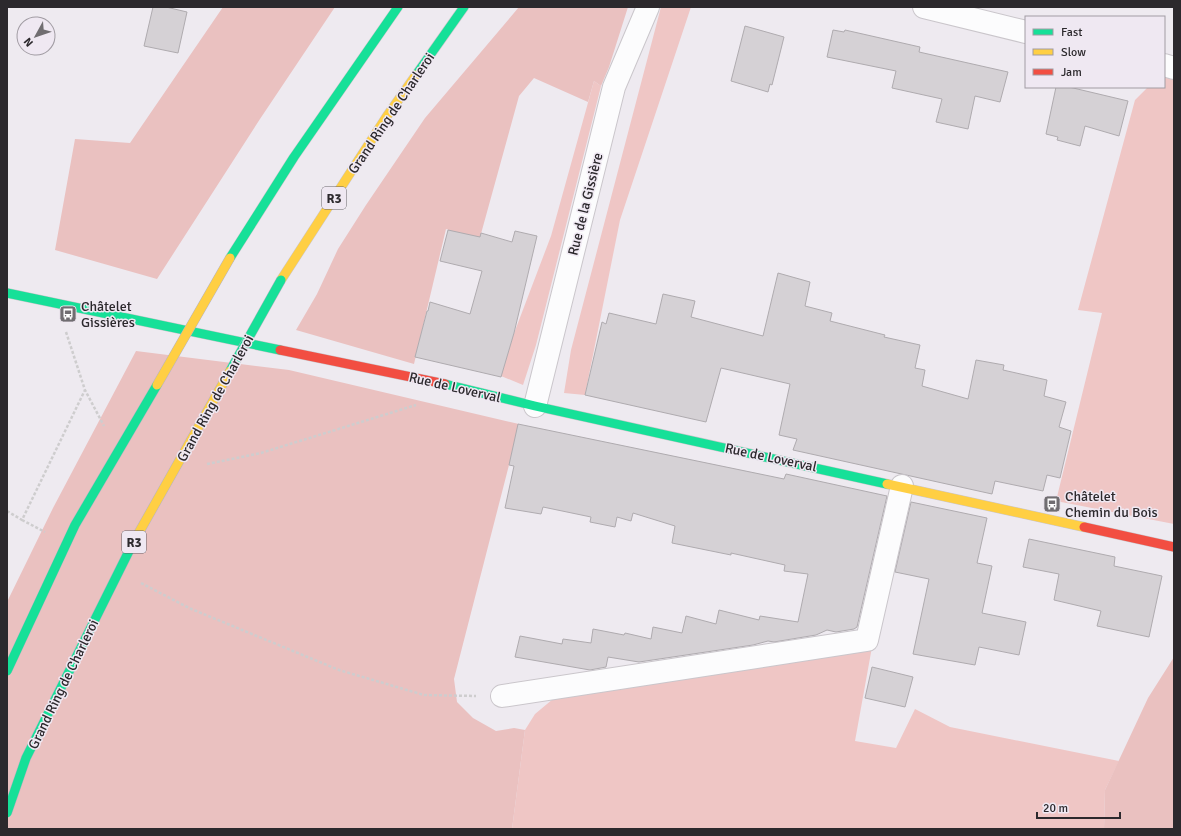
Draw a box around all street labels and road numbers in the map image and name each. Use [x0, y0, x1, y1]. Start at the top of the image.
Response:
street label: Grand Ring de Charleroi [345, 50, 438, 177]
street label: Rue de la Gissière [564, 151, 606, 257]
road number: R3 [322, 187, 346, 209]
street label: Grand Ring de Charleroi [173, 332, 257, 465]
street label: Rue de Loverval [407, 369, 502, 406]
street label: Rue de Loverval [723, 439, 818, 476]
road number: R3 [122, 531, 146, 553]
street label: Grand Ring de Charleroi [25, 617, 102, 752]

